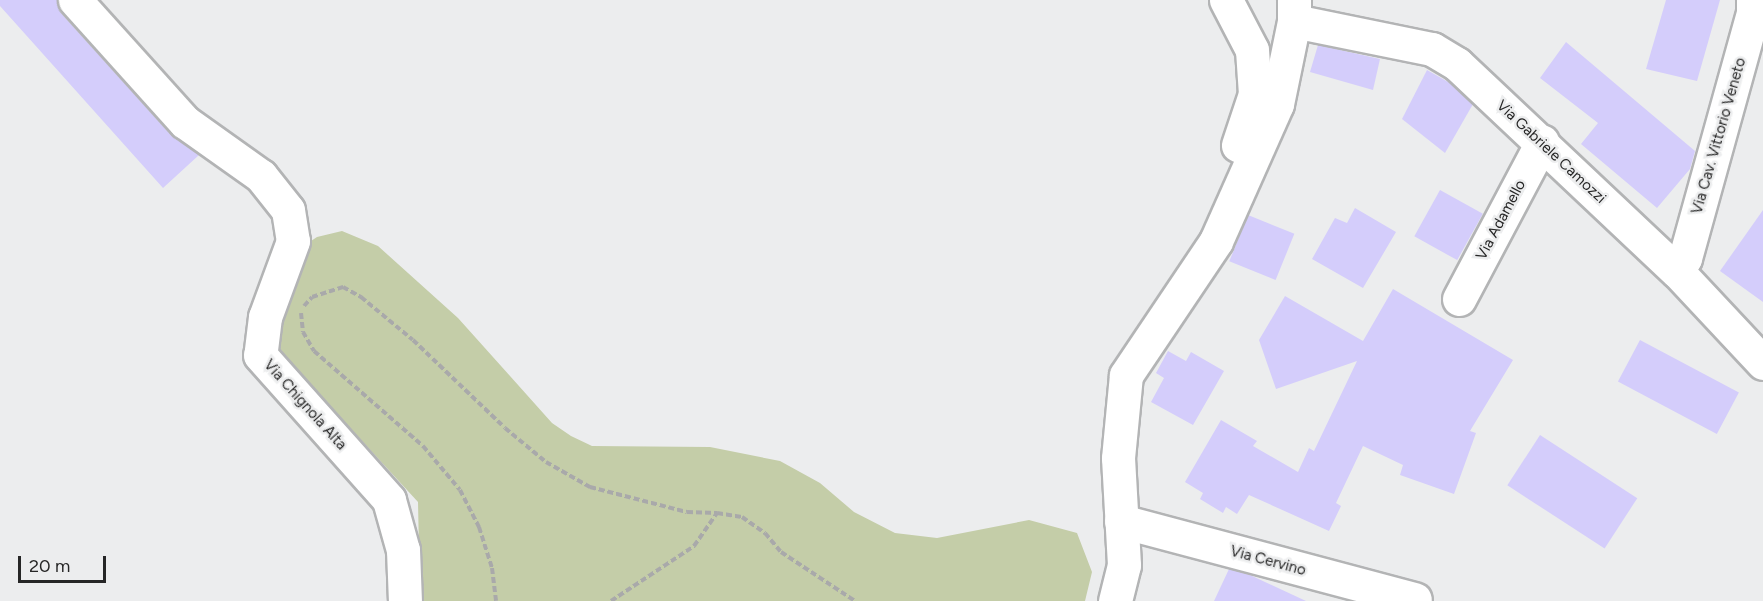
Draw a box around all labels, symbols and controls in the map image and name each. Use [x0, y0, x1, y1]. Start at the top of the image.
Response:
street label: Via Cav. Vittorio Veneto [1688, 56, 1750, 216]
street label: Via Gabriele Camozzi [1493, 97, 1609, 207]
street label: Via Adamello [1472, 177, 1530, 263]
street label: Via Chignola Alta [260, 356, 350, 454]
street label: Via Cervino [1228, 542, 1308, 580]
scale bar [21, 544, 110, 582]
text: 20 m [29, 555, 70, 577]

